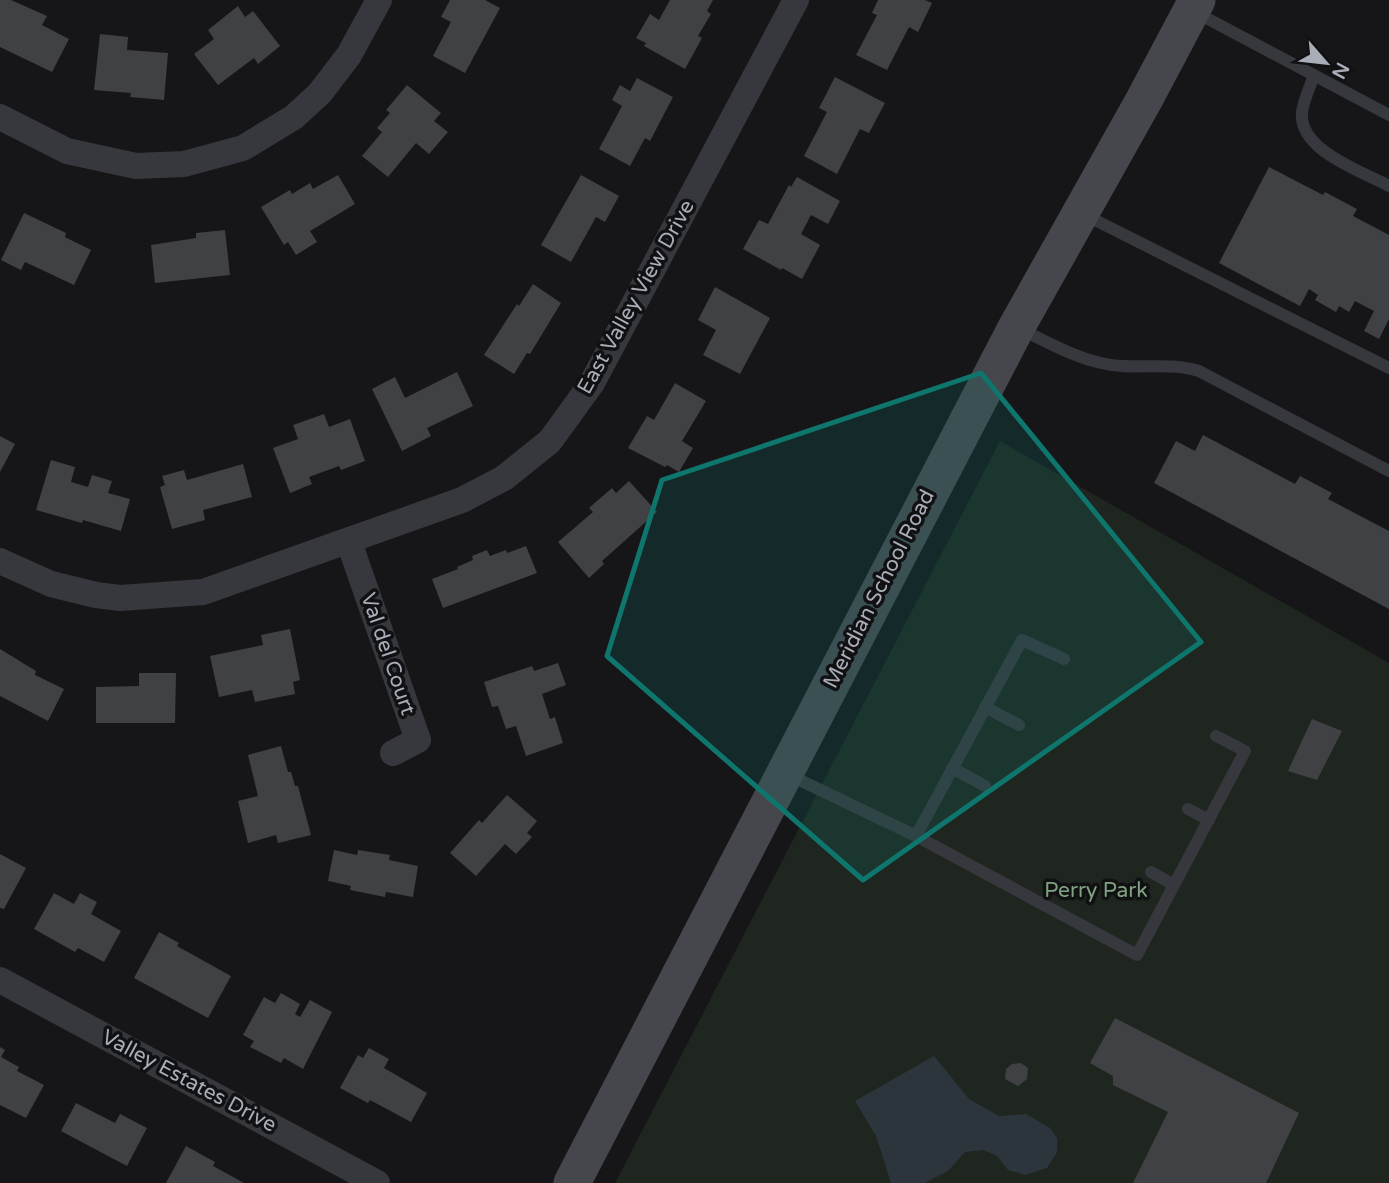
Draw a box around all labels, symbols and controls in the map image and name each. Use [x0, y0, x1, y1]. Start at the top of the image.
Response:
north arrow [1291, 28, 1361, 98]
text: N [1327, 59, 1353, 82]
street label: East Valley View Drive [572, 196, 700, 398]
street label: Meridian School Road [818, 485, 940, 693]
street label: Val del Court [355, 590, 421, 718]
park label: Perry Park [1044, 878, 1148, 903]
street label: Valley Estates Drive [97, 1024, 281, 1138]

